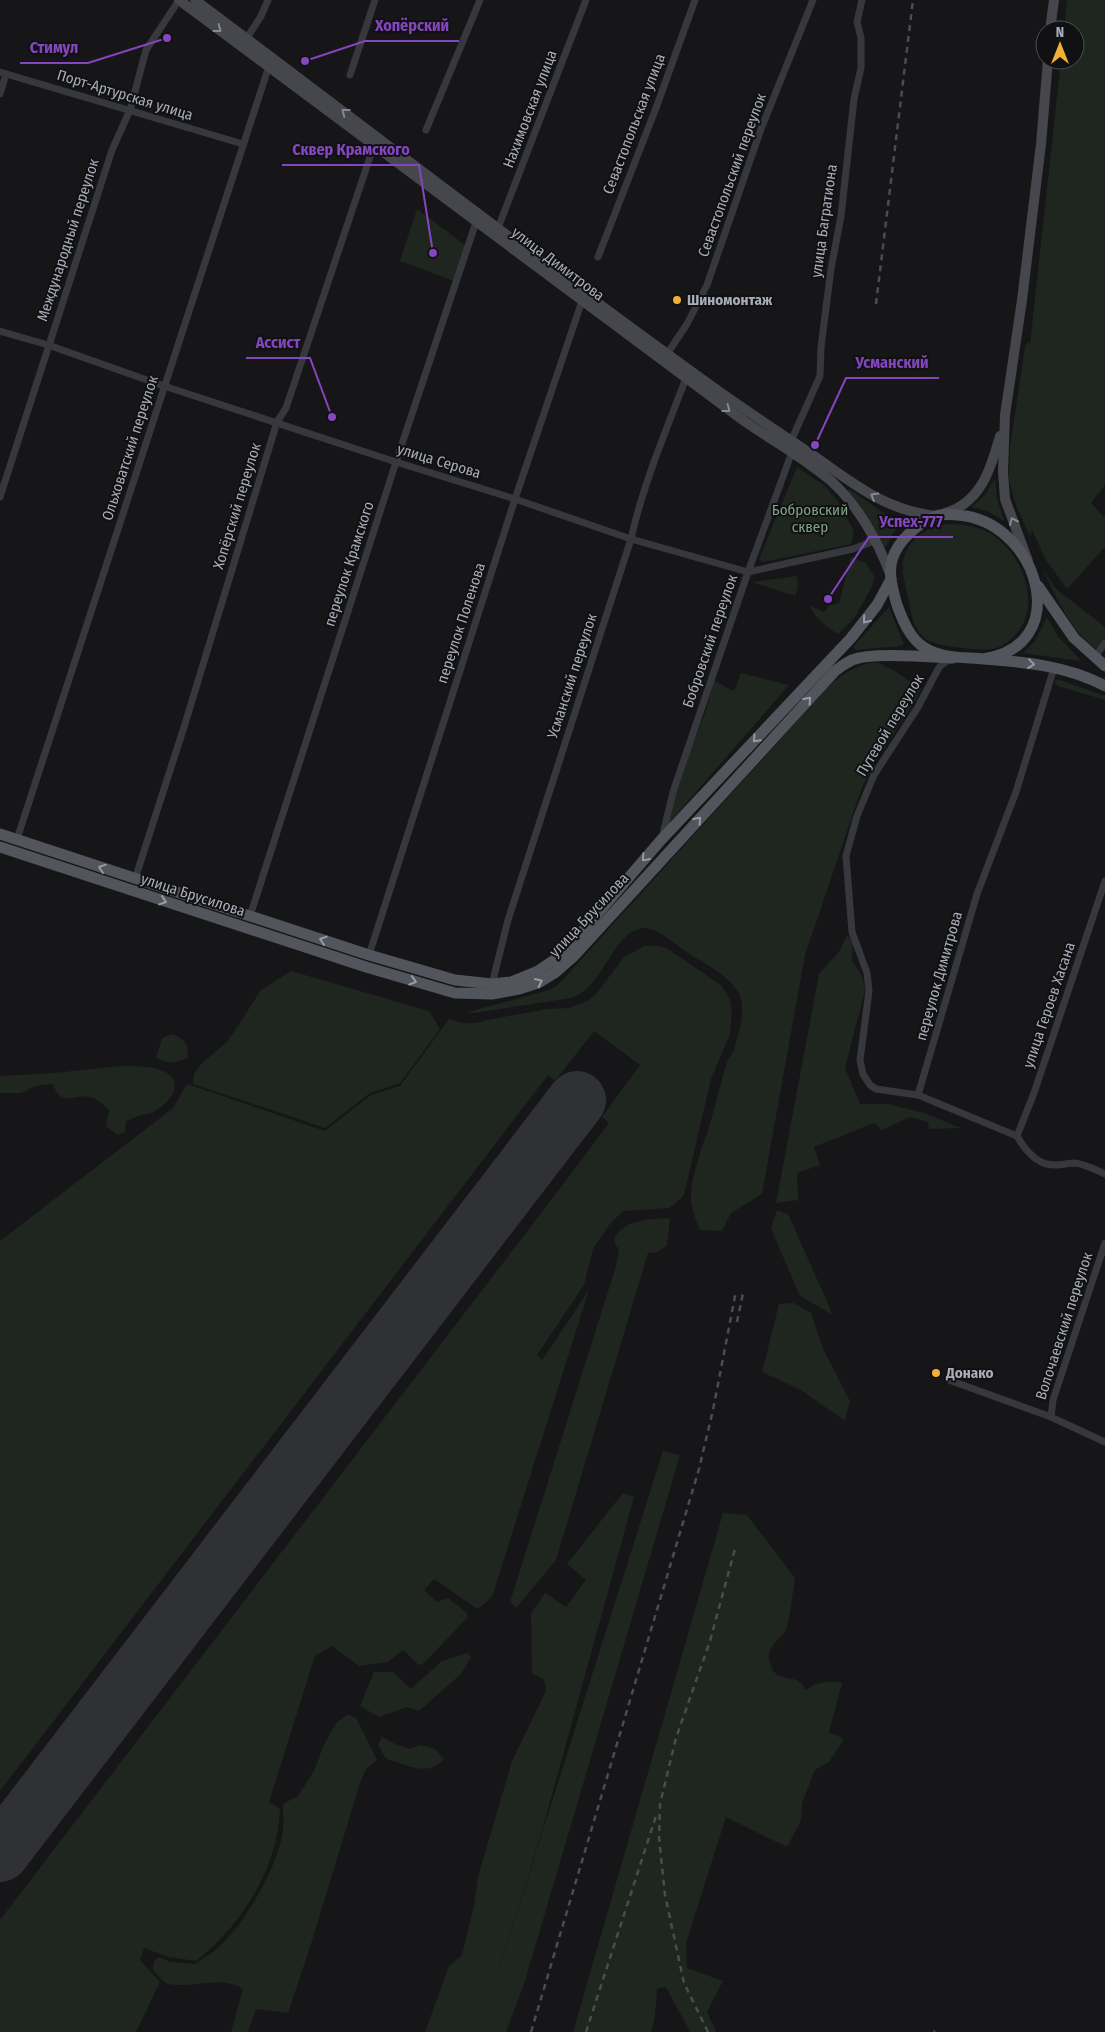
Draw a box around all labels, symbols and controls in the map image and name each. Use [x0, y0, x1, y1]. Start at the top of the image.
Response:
callout: Хопёрский [365, 10, 459, 41]
text: Хопёрский [374, 16, 449, 35]
north arrow [1035, 20, 1085, 70]
one-way arrow [212, 23, 222, 32]
text: N [1056, 24, 1064, 41]
callout: Стимул [20, 32, 88, 63]
text: Стимул [30, 38, 78, 57]
street label: Нахимовская улица [499, 48, 561, 170]
street label: Севастопольская улица [599, 51, 669, 197]
street label: Порт-Артурская улица [55, 66, 195, 124]
street label: Севастопольский переулок [694, 91, 770, 259]
one-way arrow [341, 109, 351, 118]
callout: Сквер Крамского [282, 134, 419, 165]
text: Сквер Крамского [292, 140, 410, 159]
street label: Международный переулок [33, 156, 103, 324]
street label: улица Багратиона [807, 163, 841, 279]
street label: улица Димитрова [508, 223, 608, 305]
place label: Шиномонтаж [687, 291, 773, 309]
marker: Шиномонтаж [671, 294, 683, 306]
callout: Ассист [246, 327, 310, 358]
text: Ассист [255, 333, 300, 352]
callout: Усманский [846, 347, 939, 378]
text: Усманский [854, 353, 929, 372]
street label: Ольховатский переулок [98, 373, 162, 523]
one-way arrow [721, 403, 731, 412]
street label: улица Серова [395, 440, 483, 482]
street label: Хопёрский переулок [209, 441, 265, 571]
one-way arrow [870, 493, 879, 503]
street label: переулок Крамского [320, 499, 378, 629]
park label: Бобровский сквер [772, 501, 848, 536]
callout: Успех-777 [869, 506, 953, 537]
text: Успех-777 [878, 512, 943, 531]
one-way arrow [1008, 517, 1019, 526]
street label: переулок Поленова [433, 560, 489, 686]
street label: Бобровский переулок [679, 572, 741, 710]
street label: Усманский переулок [543, 611, 601, 742]
one-way arrow [863, 614, 871, 623]
one-way arrow [1027, 659, 1036, 669]
street label: Путевой переулок [852, 671, 928, 779]
one-way arrow [802, 697, 811, 706]
one-way arrow [753, 734, 762, 743]
one-way arrow [692, 817, 701, 826]
one-way arrow [642, 853, 651, 862]
one-way arrow [98, 863, 107, 873]
street label: улица Брусилова [545, 869, 633, 961]
street label: улица Брусилова [139, 870, 247, 920]
one-way arrow [158, 895, 166, 905]
street label: переулок Димитрова [912, 909, 966, 1043]
one-way arrow [319, 935, 328, 945]
street label: улица Героев Хасана [1019, 940, 1079, 1070]
one-way arrow [408, 975, 416, 985]
one-way arrow [534, 977, 543, 988]
street label: Волочаевский переулок [1032, 1250, 1096, 1402]
place label: Донако [945, 1364, 993, 1382]
marker: Донако [930, 1367, 942, 1379]

